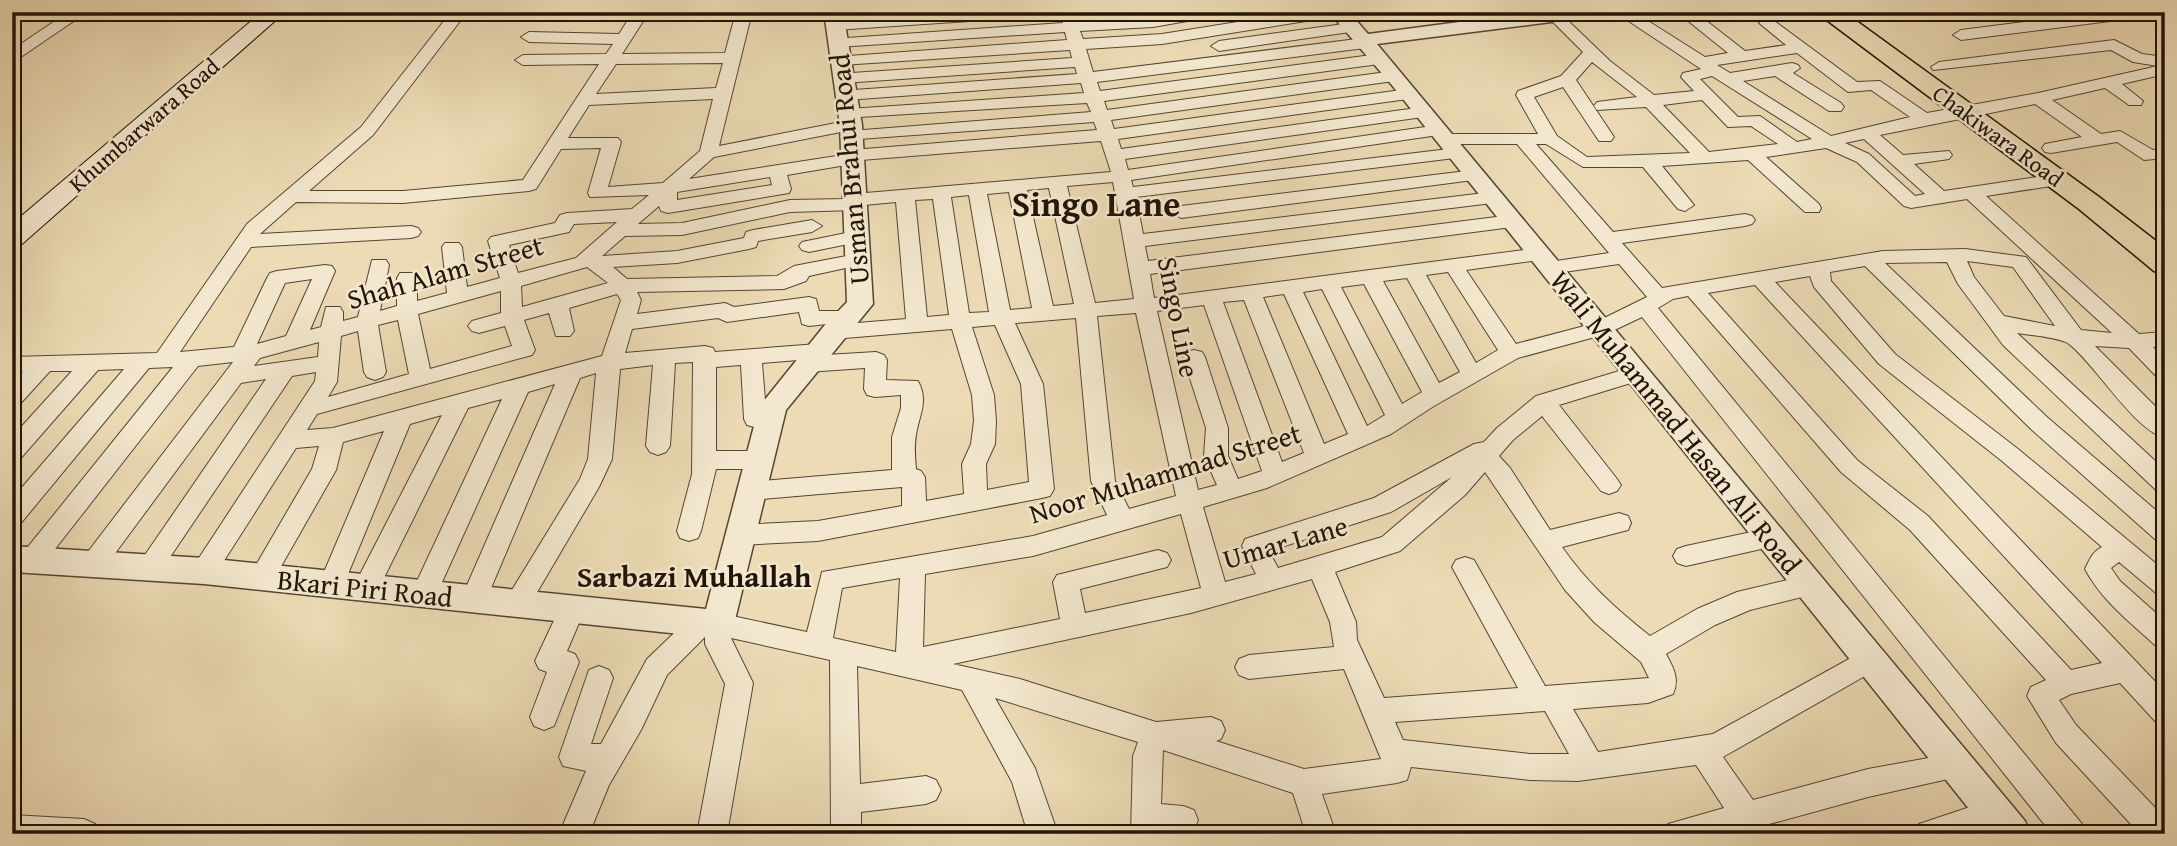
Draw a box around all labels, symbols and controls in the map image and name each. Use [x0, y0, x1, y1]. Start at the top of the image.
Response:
street label: Khumbarwara Road [61, 49, 227, 199]
street label: Usman Brahui Road [818, 52, 879, 286]
street label: Chakiwara Road [1926, 77, 2071, 195]
district label: Singo Lane [1012, 178, 1180, 229]
street label: Shah Alam Street [342, 224, 548, 319]
street label: Singo Line [1148, 253, 1211, 381]
street label: Wali Muhammad Hasan Ali Road [1541, 261, 1812, 582]
street label: Noor Muhammad Street [1024, 412, 1306, 533]
street label: Umar Lane [1218, 504, 1352, 579]
district label: Sarbazi Muhallah [577, 554, 812, 598]
street label: Bkari Piri Road [275, 558, 455, 617]

